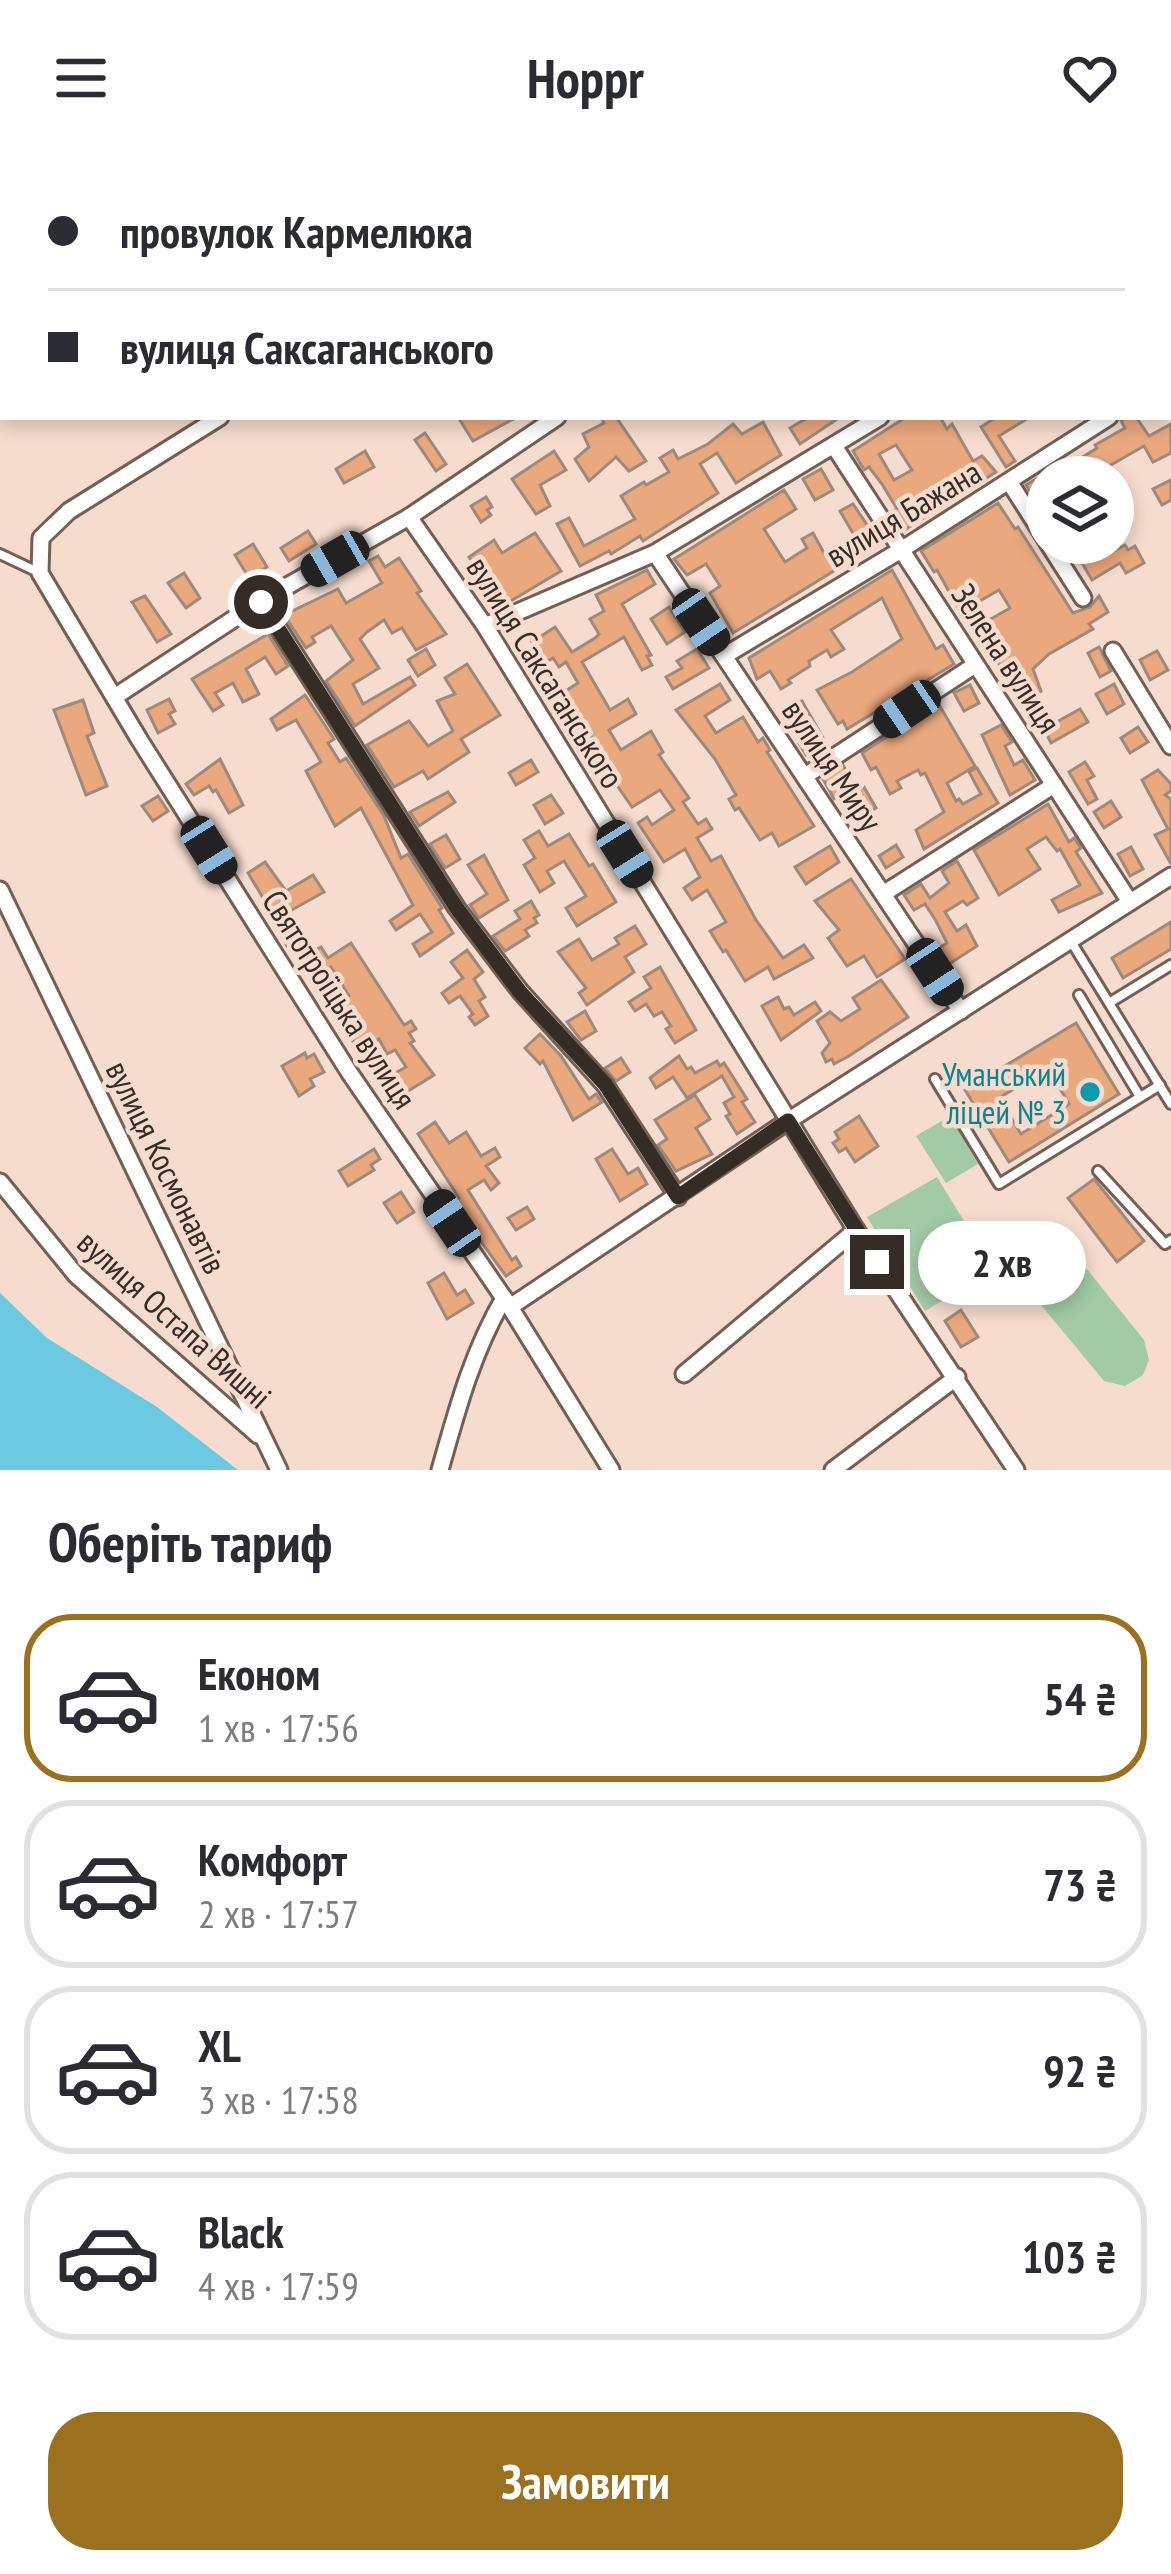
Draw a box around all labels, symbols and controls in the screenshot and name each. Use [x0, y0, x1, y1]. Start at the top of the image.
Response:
text: Hoppr [527, 43, 644, 113]
icon: menu [48, 45, 114, 111]
icon: heart [1057, 45, 1123, 111]
text: провулок Кармелюка [120, 202, 473, 260]
text: вулиця Саксаганського [120, 318, 494, 376]
street label: вулиця Бажана [817, 450, 989, 576]
map controls [1026, 456, 1134, 564]
button: layers [1026, 456, 1134, 564]
car [295, 525, 375, 593]
street label: вулиця Саксаганського [457, 548, 635, 796]
route start [234, 575, 288, 629]
street label: Зелена вулиця [943, 575, 1071, 741]
car [666, 582, 736, 662]
car [867, 674, 947, 744]
street label: вулиця Миру [773, 691, 893, 839]
car [175, 810, 243, 890]
car [591, 814, 659, 894]
street label: Святотроїцька вулиця [253, 881, 427, 1117]
car [900, 932, 970, 1012]
place label: Уманський ліцей № 3 [942, 1052, 1066, 1133]
street label: вулиця Космонавтів [97, 1054, 237, 1280]
marker: Уманський ліцей № 3 [1077, 1079, 1103, 1105]
car [417, 1183, 487, 1263]
callout: 2 хв [919, 1220, 1087, 1304]
street label: вулиця Остапа Вишні [69, 1221, 281, 1417]
route end [850, 1235, 904, 1289]
text: 2 хв [972, 1237, 1032, 1288]
text: Оберіть тариф [48, 1507, 332, 1577]
icon: car [54, 1644, 162, 1752]
text: Економ [198, 1644, 320, 1702]
text: 54 ₴ [1043, 1669, 1117, 1727]
text: 1 хв · 17:56 [198, 1702, 359, 1753]
icon: car [54, 1830, 162, 1938]
text: Комфорт [198, 1830, 347, 1888]
text: 73 ₴ [1043, 1855, 1117, 1913]
text: 2 хв · 17:57 [198, 1888, 359, 1939]
icon: car [54, 2016, 162, 2124]
text: XL [198, 2016, 241, 2074]
text: 92 ₴ [1043, 2041, 1117, 2099]
text: 3 хв · 17:58 [198, 2074, 359, 2125]
icon: car [54, 2202, 162, 2310]
text: Black [198, 2202, 284, 2260]
text: 103 ₴ [1022, 2227, 1117, 2285]
text: 4 хв · 17:59 [198, 2260, 359, 2311]
button: Замовити [48, 2412, 1123, 2550]

